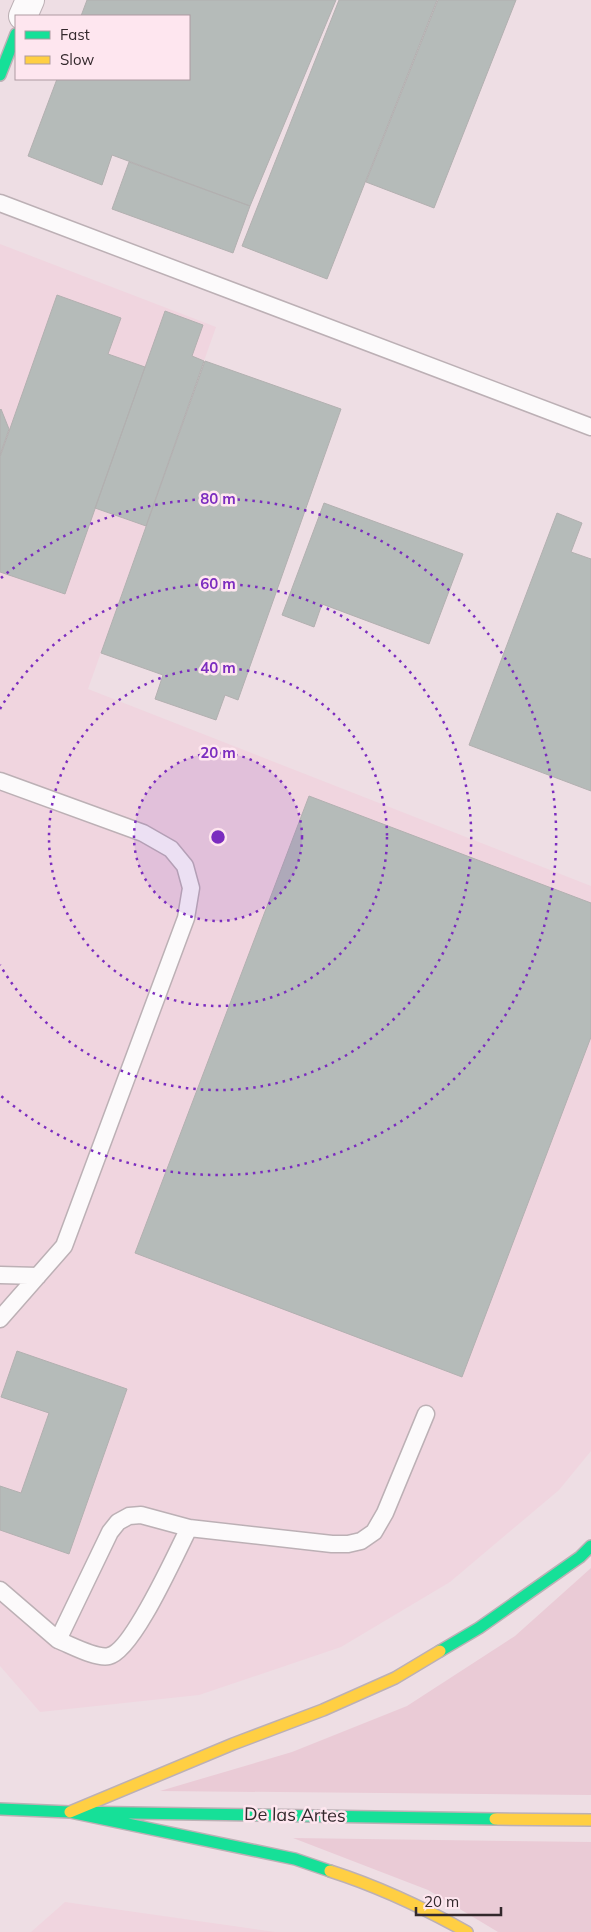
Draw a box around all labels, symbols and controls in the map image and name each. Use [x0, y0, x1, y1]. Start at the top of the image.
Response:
legend [15, 15, 190, 80]
text: Fast [60, 25, 90, 44]
text: Slow [60, 50, 94, 69]
text: 80 m [200, 489, 236, 508]
text: 60 m [200, 574, 236, 593]
text: 40 m [200, 658, 236, 677]
text: 20 m [200, 743, 236, 762]
centre of rings [209, 828, 227, 846]
street label: De las Artes [244, 1802, 346, 1827]
scale bar [416, 1884, 501, 1916]
text: 20 m [424, 1892, 459, 1911]

